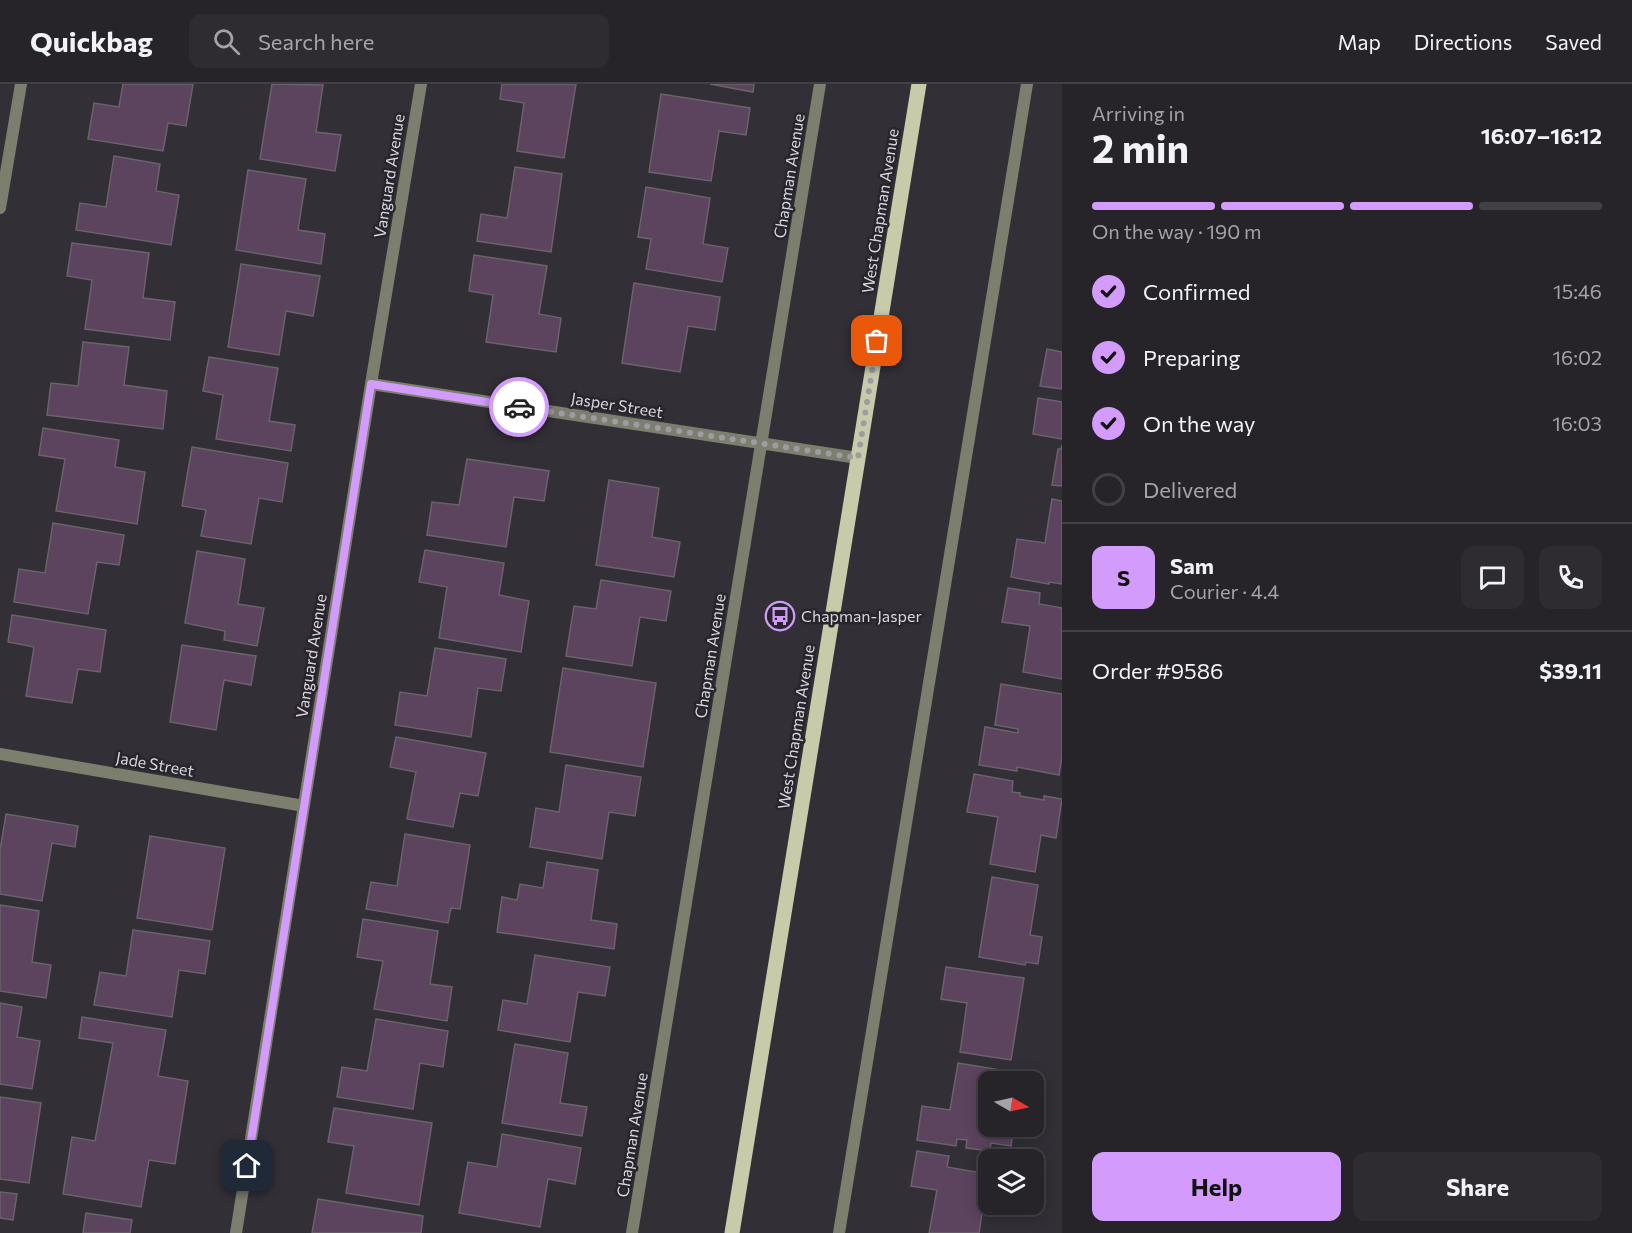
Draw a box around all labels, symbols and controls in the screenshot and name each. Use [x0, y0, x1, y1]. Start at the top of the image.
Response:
search box [189, 14, 609, 68]
text: Quickbag [30, 24, 153, 58]
icon: search [210, 25, 243, 58]
text: Search here [258, 28, 374, 55]
text: Map [1338, 29, 1381, 54]
text: Directions [1414, 29, 1512, 54]
text: Saved [1545, 29, 1602, 54]
text: Arriving in [1092, 101, 1185, 125]
street label: Vanguard Avenue [369, 112, 408, 239]
street label: Chapman Avenue [769, 112, 808, 240]
text: 16:07–16:12 [1481, 122, 1602, 149]
text: 2 min [1092, 123, 1189, 171]
street label: West Chapman Avenue [857, 127, 902, 295]
text: On the way · 190 m [1092, 219, 1261, 243]
icon: check [1092, 275, 1125, 308]
text: Confirmed [1143, 278, 1250, 305]
text: 15:46 [1553, 279, 1602, 303]
pin [851, 315, 902, 366]
icon: bag [860, 324, 893, 357]
icon: check [1092, 341, 1125, 374]
text: Preparing [1143, 344, 1240, 371]
text: 16:02 [1553, 345, 1602, 369]
courier [489, 377, 549, 437]
street label: Jasper Street [570, 388, 665, 421]
icon: car [503, 391, 536, 424]
icon: check [1092, 407, 1125, 440]
text: On the way [1143, 410, 1255, 437]
text: 16:03 [1552, 411, 1602, 435]
text: Delivered [1143, 476, 1237, 503]
button: chat [1461, 546, 1524, 609]
button: phone [1539, 546, 1602, 609]
text: Sam [1170, 552, 1214, 579]
text: S [1117, 564, 1130, 591]
text: Courier · 4.4 [1170, 579, 1279, 603]
street label: Vanguard Avenue [291, 592, 330, 719]
street label: Chapman Avenue [690, 592, 729, 720]
bus stop icon: Chapman-Jasper [764, 600, 796, 632]
place label: Chapman-Jasper [801, 606, 922, 625]
street label: West Chapman Avenue [773, 643, 818, 811]
text: Order #9586 [1092, 657, 1223, 684]
text: $39.11 [1539, 657, 1602, 684]
street label: Jade Street [115, 747, 196, 780]
street label: Chapman Avenue [612, 1071, 651, 1199]
north arrow [978, 1071, 1044, 1137]
map controls [978, 1071, 1044, 1215]
pin [221, 1140, 272, 1191]
icon: home [230, 1149, 263, 1182]
button: layers [978, 1149, 1044, 1215]
button: Help [1092, 1152, 1341, 1221]
button: Share [1353, 1152, 1602, 1221]

